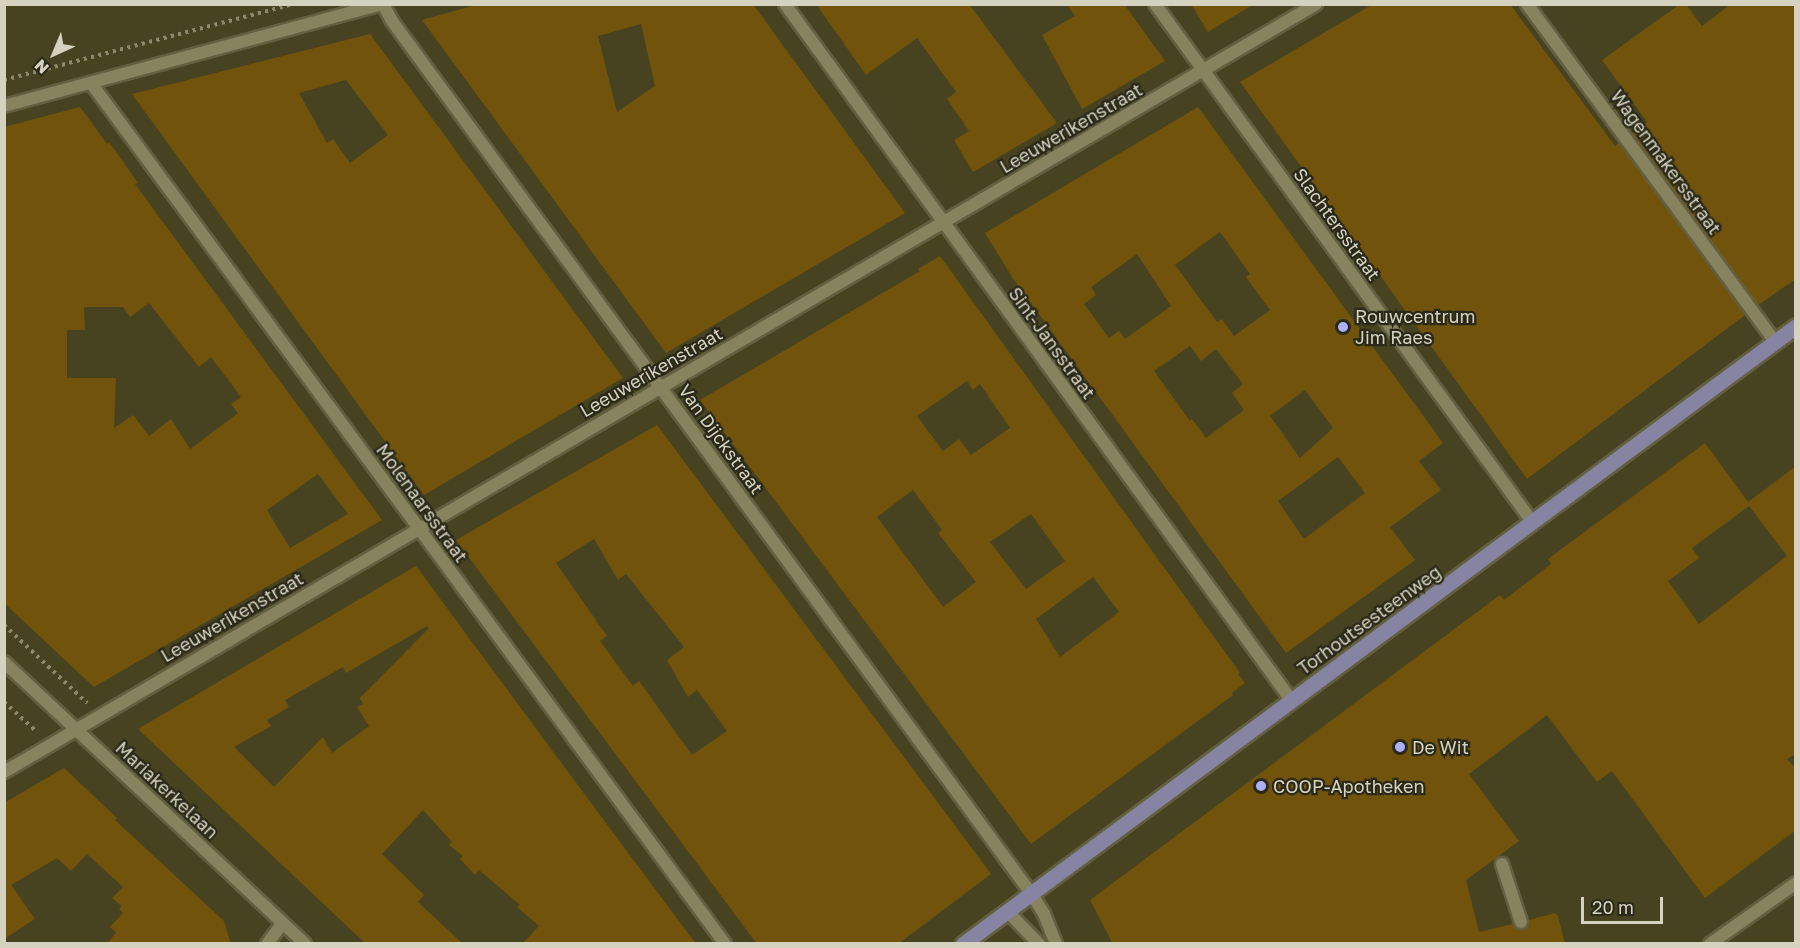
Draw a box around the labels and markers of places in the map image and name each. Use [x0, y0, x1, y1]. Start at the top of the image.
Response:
place label: Rouwcentrum Jim Raes [1355, 306, 1475, 348]
marker: Rouwcentrum Jim Raes [1336, 320, 1350, 334]
place label: De Wit [1412, 736, 1469, 758]
marker: De Wit [1393, 740, 1407, 754]
place label: COOP-Apotheken [1273, 775, 1424, 797]
marker: COOP-Apotheken [1254, 779, 1268, 793]

